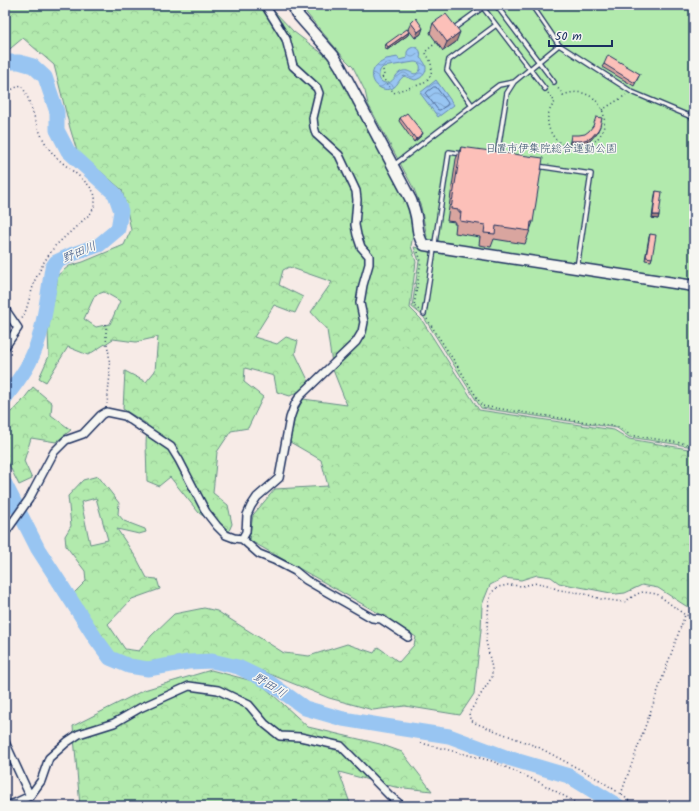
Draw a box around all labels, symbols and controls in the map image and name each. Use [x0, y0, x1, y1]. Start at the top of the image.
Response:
scale bar [549, 22, 612, 48]
text: 50 m [555, 27, 582, 46]
park label: 日置市伊集院総合運動公園 [485, 140, 617, 158]
water label: 野田川 [59, 237, 99, 268]
water label: 野田川 [249, 668, 290, 703]

